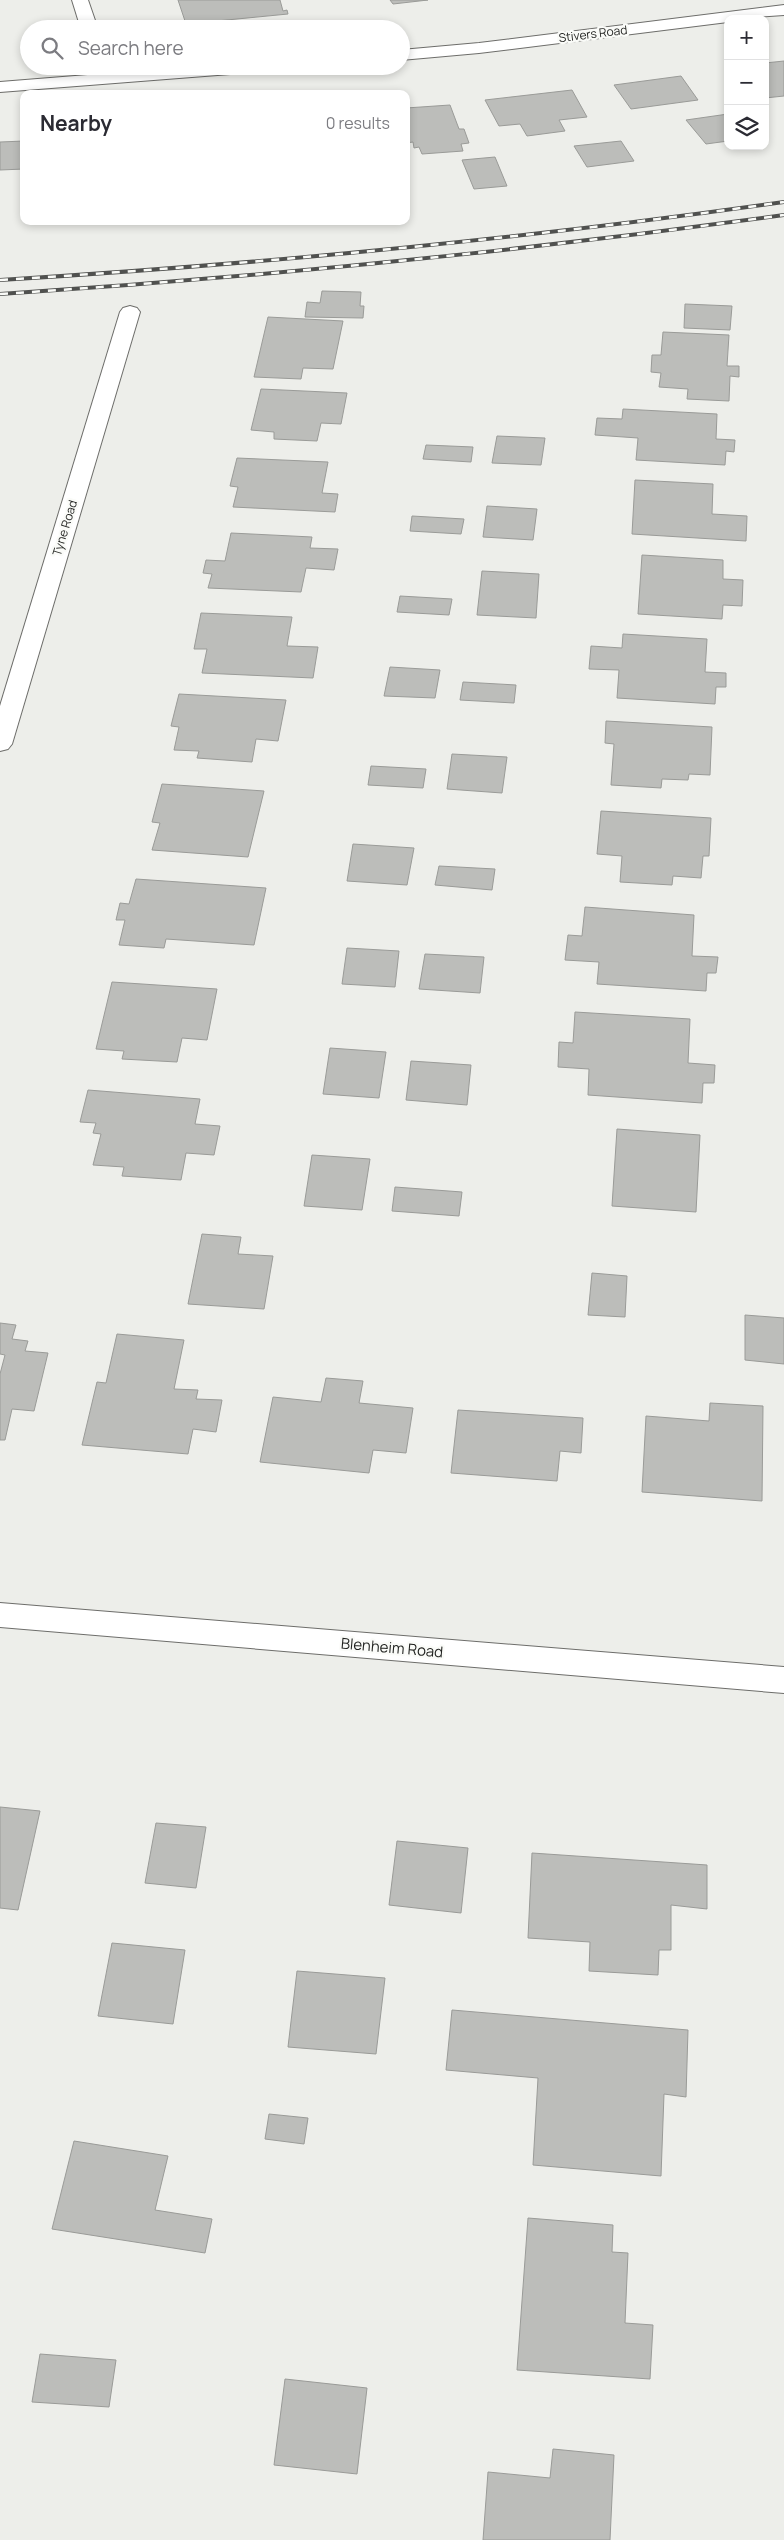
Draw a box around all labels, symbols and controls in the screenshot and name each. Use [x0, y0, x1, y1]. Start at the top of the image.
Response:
map controls [724, 15, 769, 150]
button: + [724, 15, 769, 60]
search box [20, 20, 410, 75]
street label: Stivers Road [558, 21, 628, 46]
icon: search [38, 34, 66, 62]
text: Search here [78, 35, 184, 61]
button: − [724, 60, 769, 105]
button: layers [724, 105, 769, 150]
text: Nearby [40, 109, 112, 137]
text: 0 results [326, 112, 390, 134]
street label: Tyne Road [48, 498, 81, 558]
street label: Blenheim Road [340, 1633, 444, 1662]

